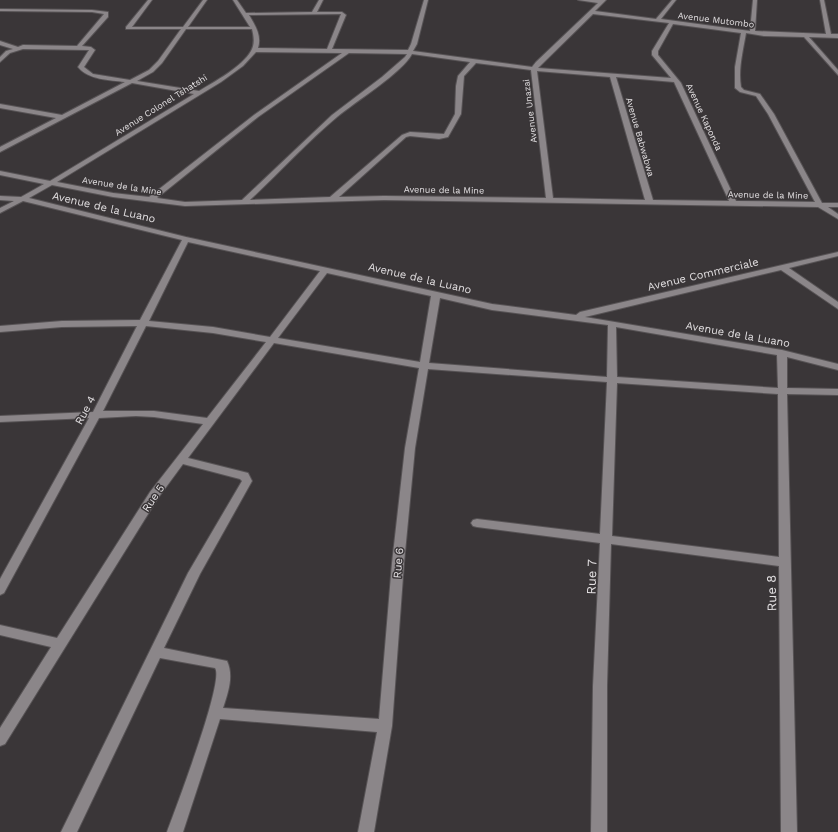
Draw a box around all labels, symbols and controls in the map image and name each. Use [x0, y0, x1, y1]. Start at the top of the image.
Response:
street label: Avenue Mutombo [677, 10, 755, 30]
street label: Avenue Colonel Tshatshi [113, 72, 209, 138]
street label: Avenue Unazai [521, 79, 539, 143]
street label: Avenue Kaponda [684, 82, 724, 152]
street label: Avenue Babwabwa [624, 96, 656, 178]
street label: Avenue de la Mine [82, 175, 162, 197]
street label: Avenue de la Mine [404, 184, 484, 196]
street label: Avenue de la Luano [51, 189, 157, 226]
street label: Avenue de la Mine [728, 189, 808, 201]
street label: Avenue Commerciale [646, 255, 760, 294]
street label: Avenue de la Luano [367, 260, 473, 297]
street label: Avenue de la Luano [685, 319, 791, 350]
street label: Rue 4 [72, 393, 99, 427]
street label: Rue 5 [140, 482, 167, 515]
street label: Rue 6 [391, 547, 406, 579]
street label: Rue 7 [583, 559, 600, 595]
street label: Rue 8 [764, 575, 779, 611]

